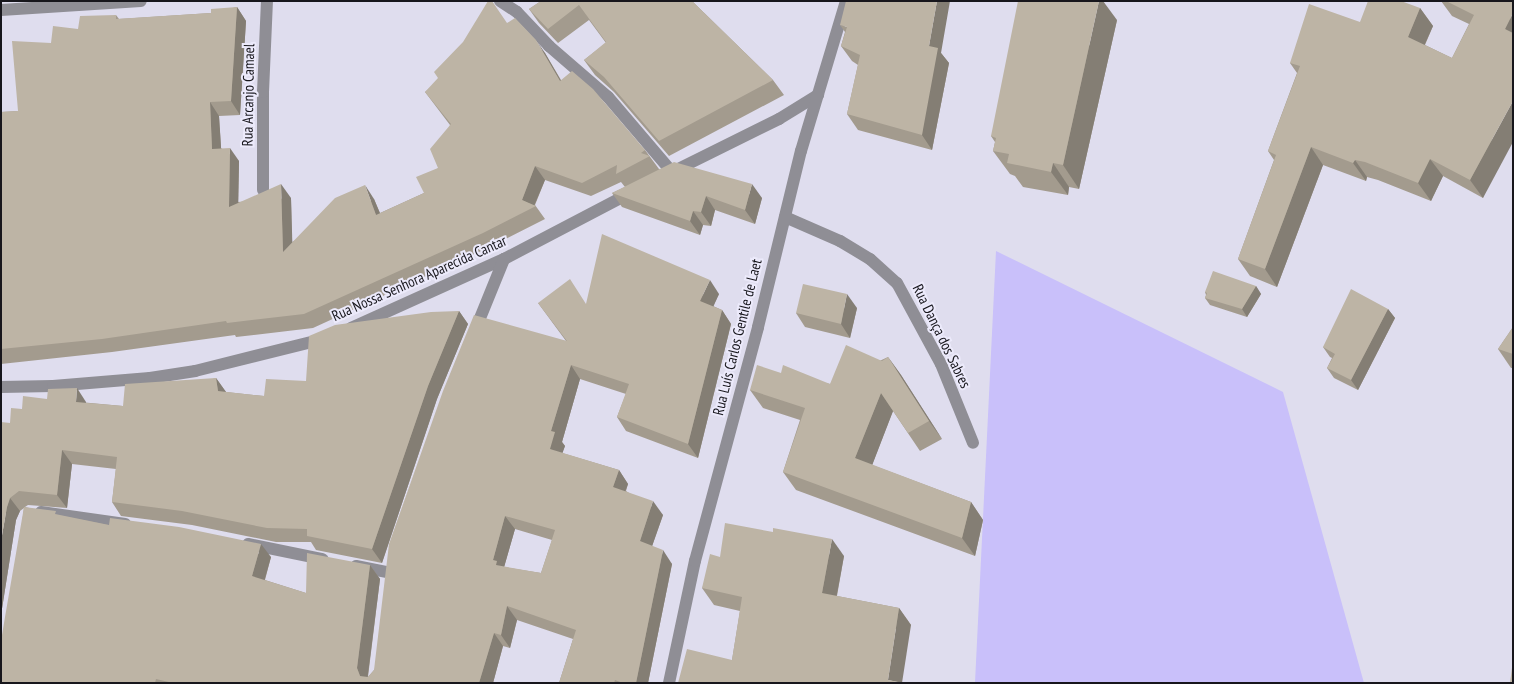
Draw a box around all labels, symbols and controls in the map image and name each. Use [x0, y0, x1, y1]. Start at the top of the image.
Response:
street label: Rua Arcanjo Camael [238, 43, 258, 147]
street label: Rua Nossa Senhora Aparecida Cantar [329, 231, 509, 325]
street label: Rua Luís Carlos Gentile de Laet [709, 257, 765, 417]
street label: Rua Dança dos Sabres [909, 281, 975, 391]

